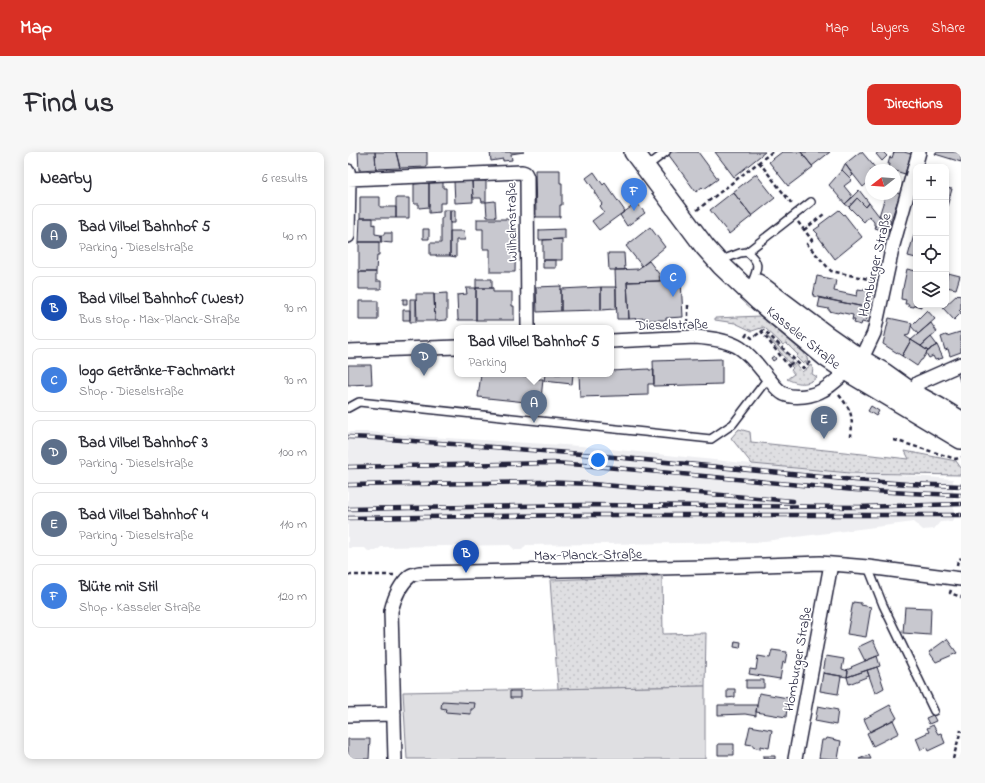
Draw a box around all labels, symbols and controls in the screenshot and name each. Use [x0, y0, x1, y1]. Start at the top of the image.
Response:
text: Map [20, 15, 52, 42]
text: Map [825, 18, 849, 39]
text: Layers [871, 18, 909, 39]
text: Share [931, 18, 965, 39]
text: Find us [24, 84, 114, 125]
button: Directions [867, 84, 961, 125]
north arrow [865, 164, 901, 200]
map controls [913, 164, 949, 308]
button: + [913, 164, 949, 200]
text: Nearby [40, 166, 92, 191]
text: 6 results [262, 169, 308, 188]
pin: F [621, 178, 647, 211]
street label: Wilhelmstraße [501, 181, 524, 262]
button: − [913, 200, 949, 236]
street label: Homburger Straße [853, 211, 899, 319]
text: Bad Vilbel Bahnhof 5 [79, 216, 210, 238]
text: A [50, 227, 58, 246]
text: 40 m [283, 227, 307, 246]
button: locate [913, 236, 949, 272]
text: Parking · Dieselstraße [79, 238, 193, 257]
pin: C [660, 264, 686, 297]
button: layers [913, 272, 949, 308]
text: Bad Vilbel Bahnhof (West) [79, 288, 243, 310]
text: B [50, 299, 58, 318]
text: 90 m [284, 299, 307, 318]
street label: Kasseler Straße [761, 302, 845, 375]
text: Bus stop · Max-Planck-Straße [79, 310, 240, 329]
street label: Dieselstraße [635, 314, 709, 337]
popup [454, 325, 614, 377]
text: Bad Vilbel Bahnhof 5 [468, 331, 600, 353]
pin: D [411, 343, 437, 376]
text: Parking [468, 353, 506, 372]
text: logo Getränke-Fachmarkt [79, 360, 235, 382]
text: C [50, 371, 58, 390]
text: 90 m [284, 371, 307, 390]
text: Shop · Dieselstraße [79, 382, 184, 401]
pin: A [521, 390, 547, 423]
pin: E [811, 406, 837, 439]
text: Bad Vilbel Bahnhof 3 [79, 432, 208, 454]
text: D [49, 443, 59, 462]
text: 100 m [278, 443, 307, 462]
your location [588, 450, 608, 470]
text: Parking · Dieselstraße [79, 454, 193, 473]
text: Bad Vilbel Bahnhof 4 [79, 504, 208, 526]
text: E [50, 515, 58, 534]
text: 110 m [280, 515, 307, 534]
text: Parking · Dieselstraße [79, 526, 193, 545]
pin: B [453, 540, 479, 573]
street label: Max-Planck-Straße [534, 544, 643, 567]
text: Blüte mit Stil [79, 576, 158, 598]
text: F [50, 587, 58, 606]
text: 120 m [277, 587, 307, 606]
text: Shop · Kasseler Straße [79, 598, 201, 617]
street label: Homburger Straße [779, 605, 819, 713]

